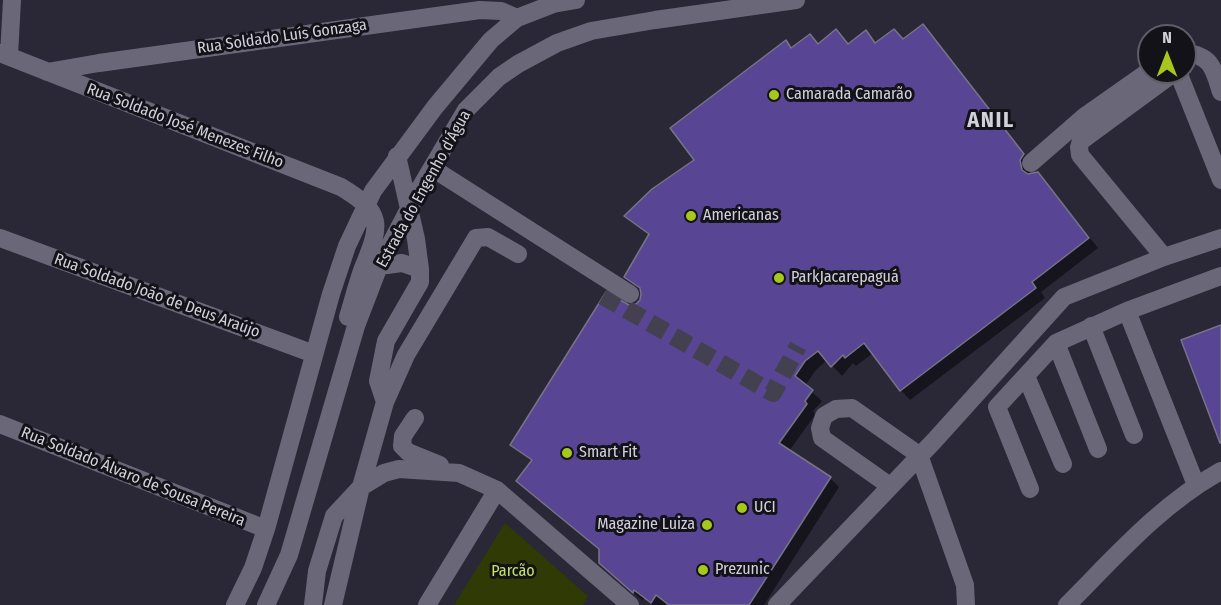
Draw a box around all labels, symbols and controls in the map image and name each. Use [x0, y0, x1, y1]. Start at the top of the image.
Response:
street label: Rua Soldado Luís Gonzaga [196, 16, 368, 58]
north arrow [1137, 24, 1197, 84]
text: N [1162, 28, 1172, 47]
street label: Rua Soldado José Menezes Filho [84, 80, 286, 172]
place label: Camarada Camarão [786, 85, 912, 105]
marker: Camarada Camarão [767, 88, 781, 102]
street label: Estrada do Engenho d'Água [373, 107, 475, 271]
district label: ANIL [967, 108, 1015, 134]
place label: Americanas [703, 206, 779, 226]
marker: Americanas [684, 209, 698, 223]
street label: Rua Soldado João de Deus Araújo [51, 250, 263, 342]
place label: ParkJacarepaguá [791, 268, 899, 288]
marker: ParkJacarepaguá [772, 271, 786, 285]
street label: Rua Soldado Álvaro de Sousa Pereira [18, 423, 248, 531]
place label: Smart Fit [579, 443, 637, 463]
marker: Smart Fit [560, 446, 574, 460]
place label: UCI [754, 498, 776, 518]
marker: UCI [735, 501, 749, 515]
place label: Magazine Luiza [597, 515, 695, 535]
marker: Magazine Luiza [700, 518, 714, 532]
place label: Prezunic [715, 560, 770, 580]
park label: Parcão [491, 562, 535, 582]
marker: Prezunic [696, 563, 710, 577]

